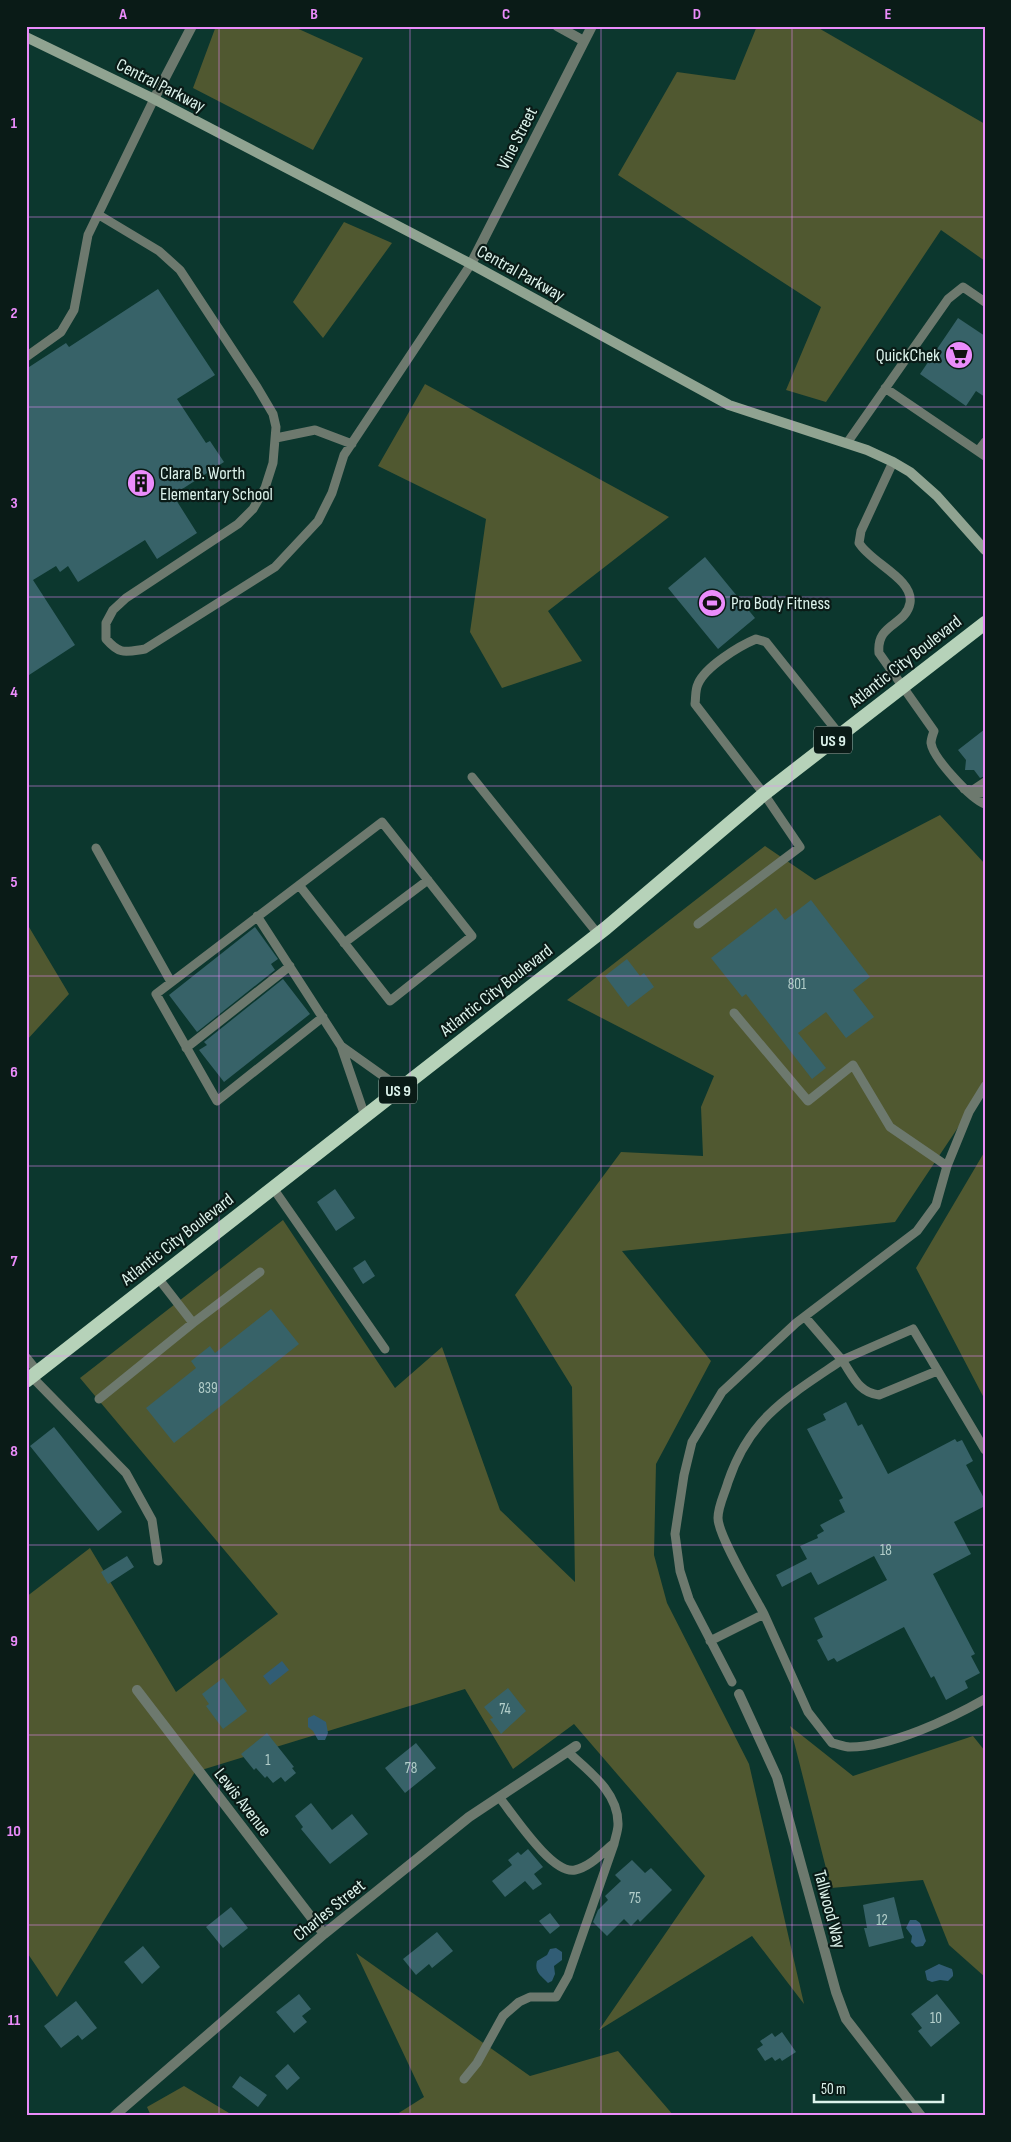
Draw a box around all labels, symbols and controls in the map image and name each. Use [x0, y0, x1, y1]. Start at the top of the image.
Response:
text: A [118, 5, 127, 24]
text: B [310, 5, 318, 24]
text: C [502, 5, 510, 24]
text: D [693, 5, 701, 24]
text: E [885, 5, 892, 24]
street label: Central Parkway [113, 54, 209, 117]
street label: Vine Street [493, 103, 542, 173]
text: 1 [11, 114, 18, 133]
street label: Central Parkway [473, 241, 568, 306]
text: 2 [10, 304, 18, 323]
supermarket icon: QuickChek [944, 340, 974, 370]
place label: QuickChek [876, 345, 940, 366]
place label: Clara B. Worth Elementary School [160, 463, 273, 505]
building icon: Clara B. Worth Elementary School [126, 468, 156, 498]
text: 3 [10, 494, 18, 513]
sports icon: Pro Body Fitness [697, 588, 727, 618]
place label: Pro Body Fitness [731, 593, 830, 614]
street label: Atlantic City Boulevard [844, 611, 966, 712]
text: 4 [10, 683, 18, 702]
road number: US 9 [814, 726, 852, 754]
text: 5 [10, 873, 18, 892]
street label: Atlantic City Boulevard [435, 940, 557, 1041]
house number: 801 [788, 975, 807, 994]
text: 6 [10, 1063, 18, 1082]
road number: US 9 [379, 1076, 417, 1104]
street label: Atlantic City Boulevard [116, 1189, 238, 1290]
text: 7 [11, 1252, 18, 1271]
house number: 839 [198, 1379, 218, 1398]
text: 8 [10, 1442, 18, 1461]
house number: 18 [880, 1541, 892, 1560]
text: 9 [10, 1632, 18, 1651]
house number: 74 [499, 1700, 511, 1719]
house number: 1 [265, 1751, 271, 1770]
house number: 78 [405, 1759, 417, 1778]
street label: Lewis Avenue [210, 1764, 276, 1840]
text: 10 [7, 1822, 21, 1841]
street label: Tallwood Way [809, 1868, 850, 1951]
street label: Charles Street [289, 1875, 370, 1946]
house number: 75 [629, 1889, 641, 1908]
house number: 12 [876, 1911, 888, 1930]
house number: 10 [930, 2009, 942, 2028]
text: 11 [8, 2011, 21, 2030]
scale bar [814, 2072, 942, 2104]
text: 50 m [821, 2080, 846, 2099]

